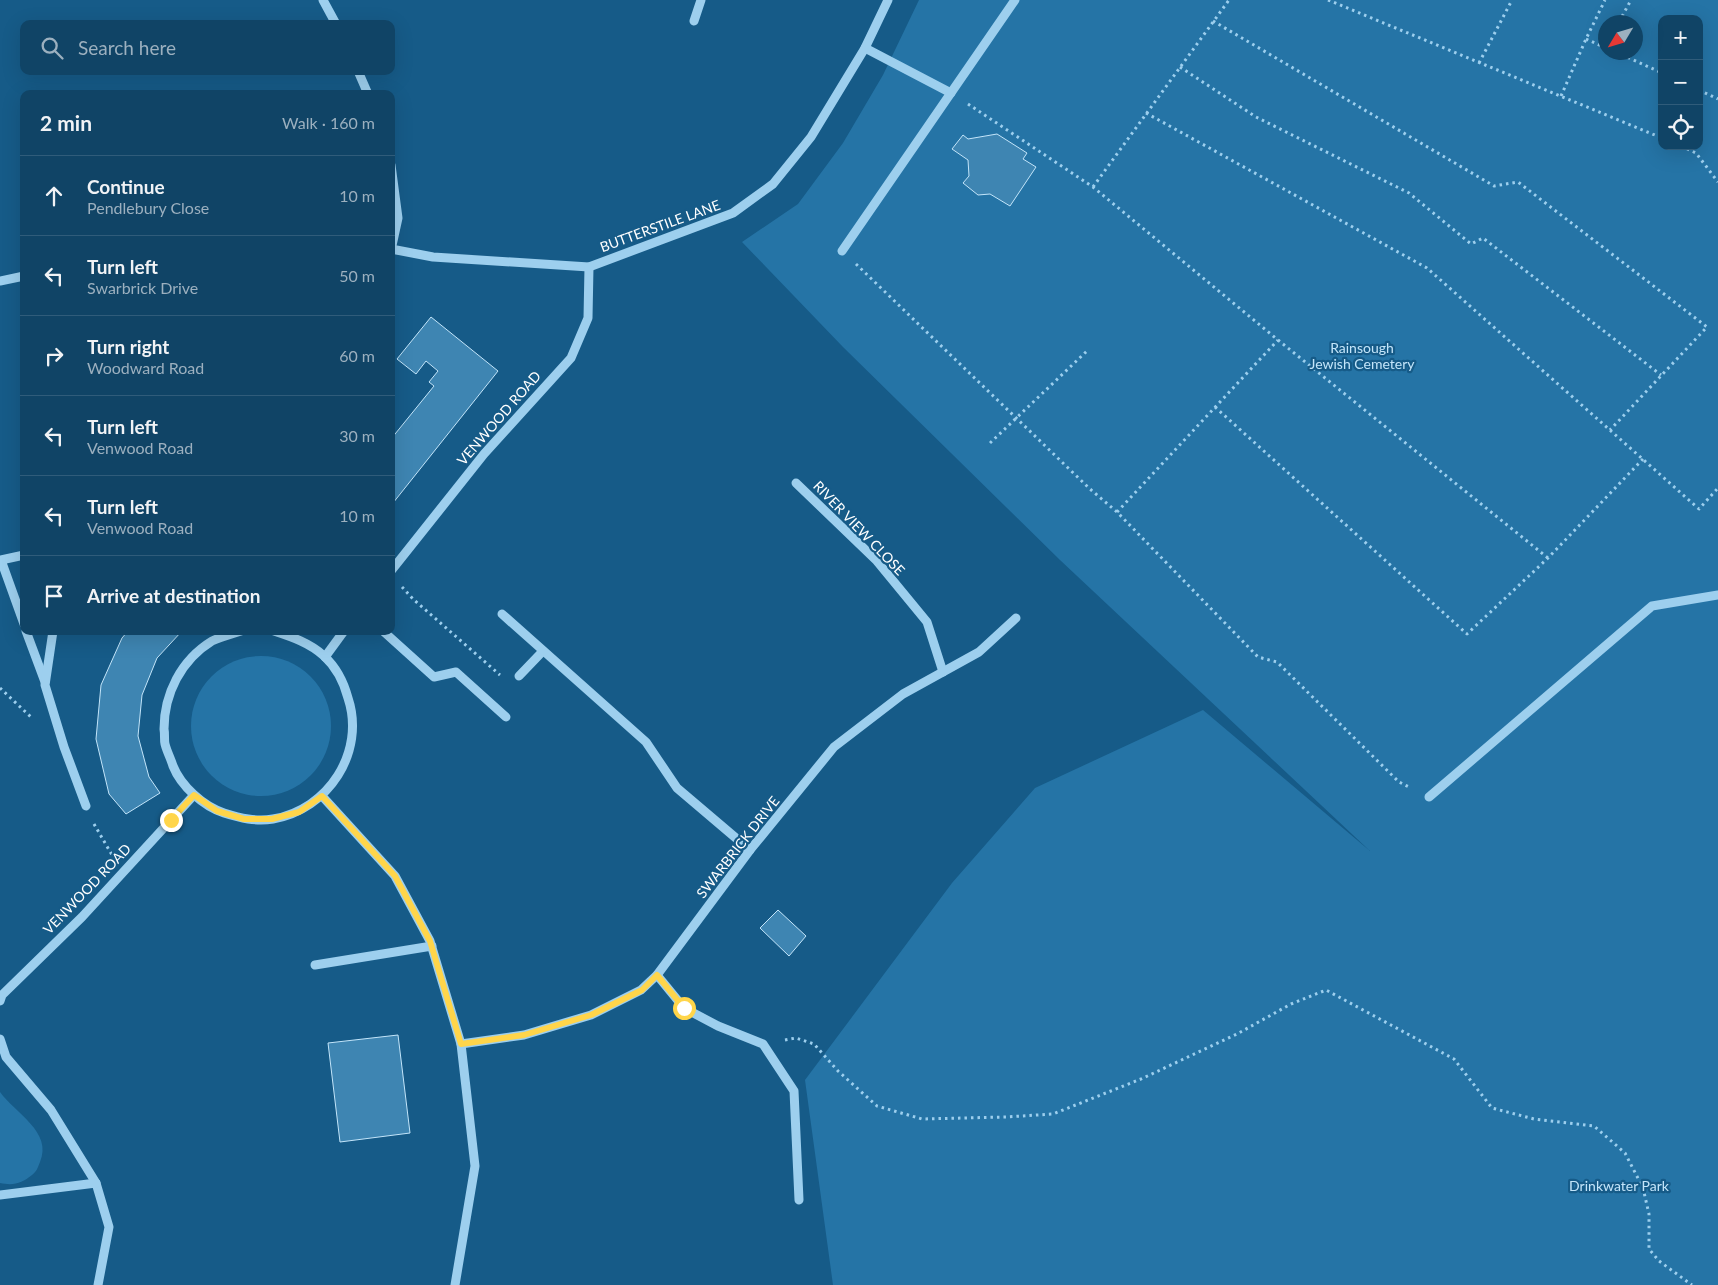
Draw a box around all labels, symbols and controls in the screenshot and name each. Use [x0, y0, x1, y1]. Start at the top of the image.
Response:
north arrow [1598, 15, 1643, 60]
map controls [1658, 15, 1703, 150]
button: + [1658, 15, 1703, 60]
search box [20, 20, 395, 75]
icon: search [38, 34, 66, 62]
text: Search here [78, 36, 176, 59]
button: − [1658, 60, 1703, 105]
button: locate [1658, 105, 1703, 150]
text: 2 min [40, 110, 92, 135]
text: Walk · 160 m [282, 113, 375, 132]
text: Continue [87, 175, 165, 198]
icon: ahead [40, 182, 68, 210]
text: 10 m [339, 186, 375, 205]
street label: BUTTERSTILE LANE [597, 196, 722, 255]
text: Pendlebury Close [87, 198, 209, 217]
text: Turn left [87, 255, 158, 278]
icon: left [40, 262, 68, 290]
text: 50 m [339, 266, 375, 285]
text: Swarbrick Drive [87, 278, 198, 297]
text: Turn right [87, 335, 169, 358]
park label: Rainsough Jewish Cemetery [1310, 339, 1415, 372]
icon: right [40, 342, 68, 370]
text: 60 m [339, 346, 375, 365]
text: Woodward Road [87, 358, 204, 377]
street label: VENWOOD ROAD [453, 367, 544, 468]
text: Turn left [87, 415, 158, 438]
icon: left [40, 422, 68, 450]
text: 30 m [339, 426, 375, 445]
text: Venwood Road [87, 438, 193, 457]
street label: RIVER VIEW CLOSE [810, 477, 909, 578]
text: Turn left [87, 495, 158, 518]
icon: left [40, 502, 68, 530]
text: 10 m [339, 506, 375, 525]
text: Venwood Road [87, 518, 193, 537]
icon: arrive [40, 582, 68, 610]
text: Arrive at destination [87, 584, 260, 607]
street label: SWARBRICK DRIVE [693, 792, 783, 901]
route end [160, 809, 183, 832]
street label: VENWOOD ROAD [39, 840, 134, 937]
route start [673, 997, 696, 1020]
park label: Drinkwater Park [1569, 1177, 1670, 1194]

